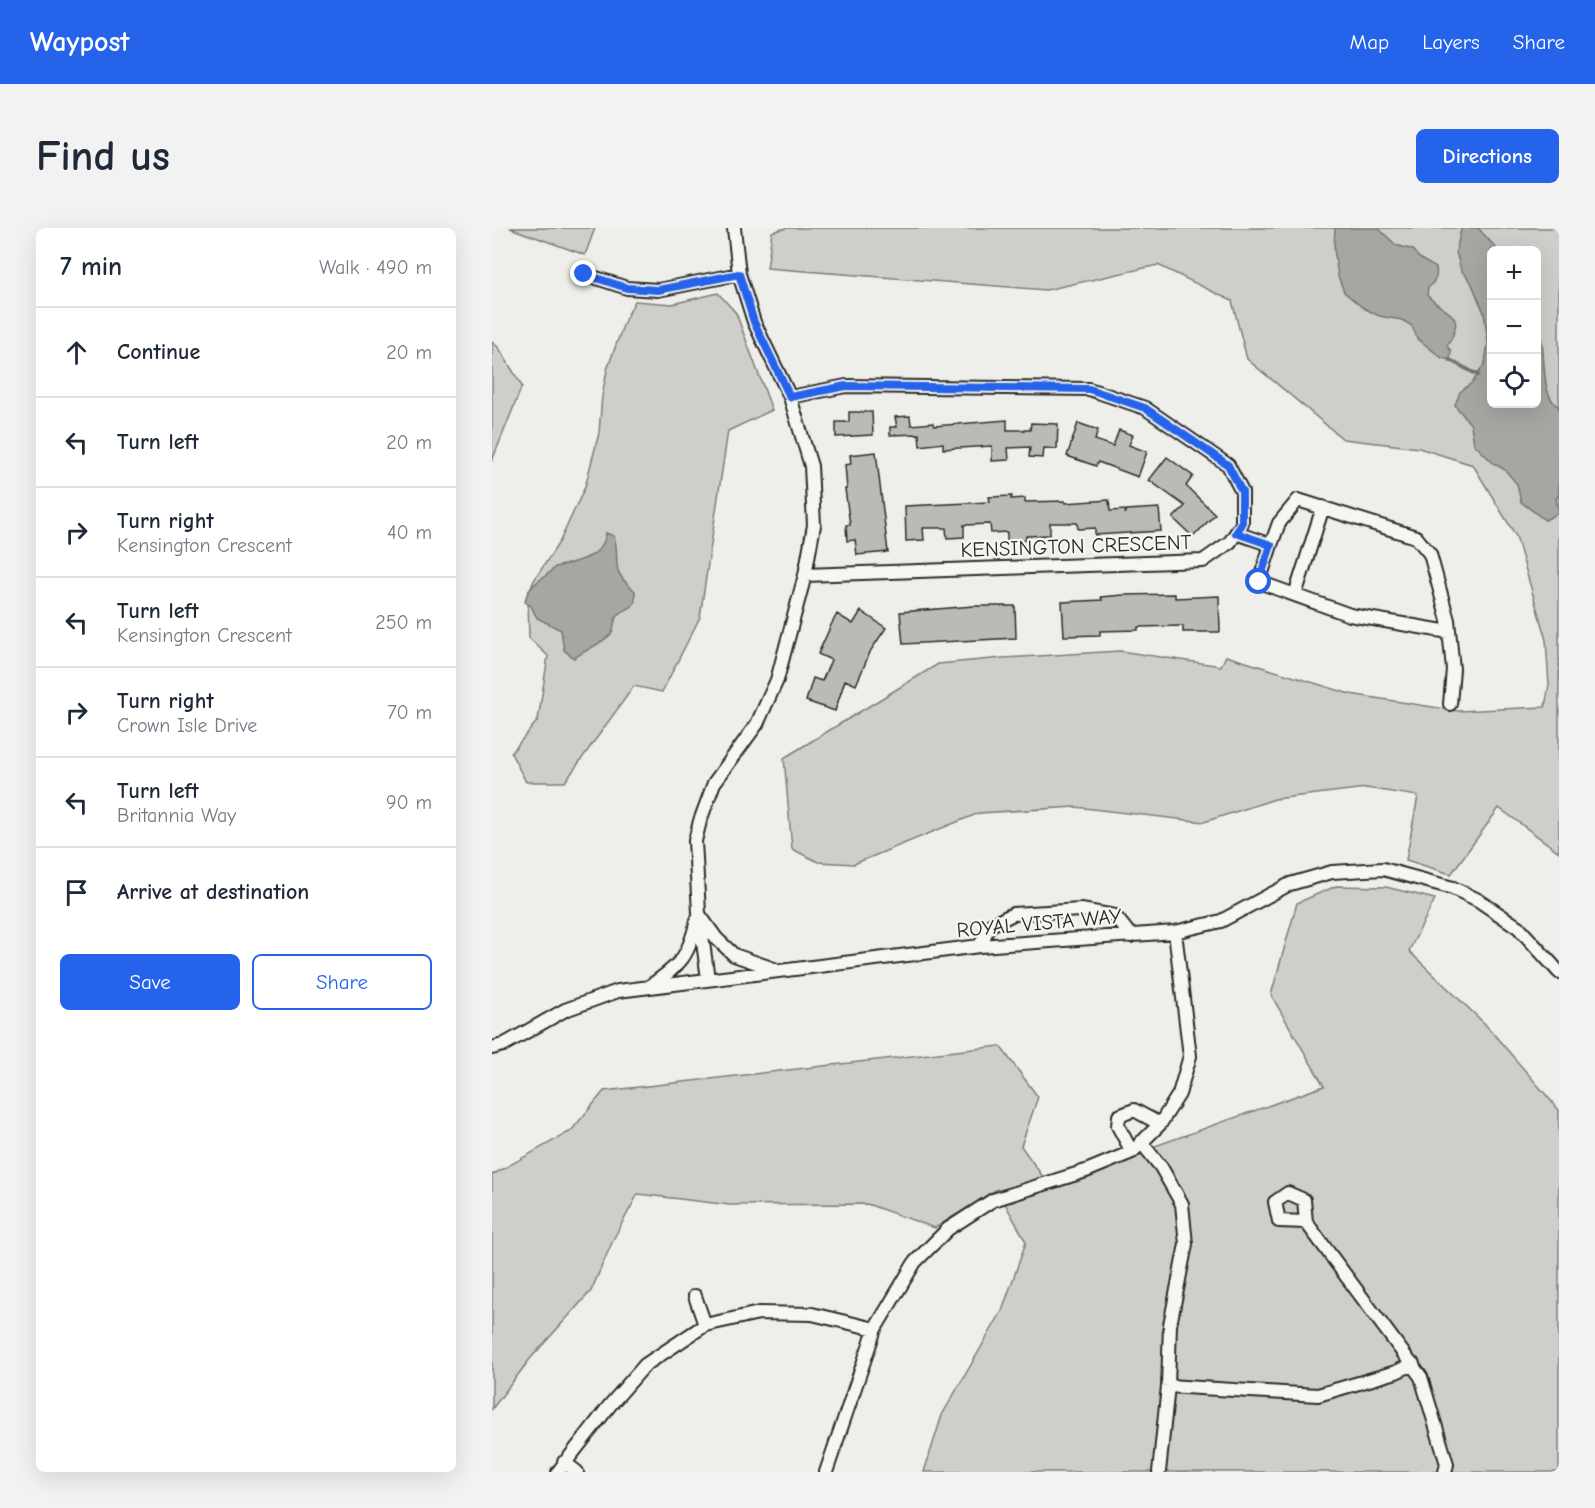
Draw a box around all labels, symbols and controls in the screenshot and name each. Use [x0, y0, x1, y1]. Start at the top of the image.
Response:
text: Waypost [30, 26, 130, 58]
text: Map [1350, 30, 1389, 54]
text: Layers [1422, 30, 1480, 54]
text: Share [1513, 30, 1565, 54]
button: Directions [1416, 129, 1559, 183]
text: Find us [36, 132, 170, 181]
map controls [1487, 246, 1541, 408]
button: + [1487, 246, 1541, 300]
text: 7 min [60, 252, 122, 282]
text: Walk · 490 m [319, 256, 432, 279]
route end [570, 260, 596, 286]
button: − [1487, 300, 1541, 354]
icon: ahead [60, 336, 93, 369]
text: Continue [117, 339, 200, 365]
text: 20 m [386, 341, 432, 364]
button: locate [1487, 354, 1541, 408]
icon: left [60, 426, 93, 459]
text: Turn left [117, 429, 199, 455]
text: 20 m [386, 431, 432, 454]
text: Turn right [117, 508, 214, 534]
icon: right [60, 516, 93, 549]
text: 40 m [387, 521, 432, 544]
street label: KENSINGTON CRESCENT [960, 530, 1192, 562]
text: Kensington Crescent [117, 534, 292, 557]
route start [1245, 568, 1271, 594]
text: Turn left [117, 598, 199, 624]
icon: left [60, 606, 93, 639]
text: 250 m [375, 611, 432, 634]
text: Kensington Crescent [117, 624, 292, 647]
text: Turn right [117, 688, 214, 714]
icon: right [60, 696, 93, 729]
text: 70 m [387, 701, 432, 724]
text: Crown Isle Drive [117, 714, 257, 737]
text: Turn left [117, 778, 199, 804]
icon: left [60, 786, 93, 819]
text: 90 m [386, 791, 432, 814]
text: Britannia Way [117, 804, 236, 827]
icon: arrive [60, 876, 93, 909]
text: Arrive at destination [117, 879, 309, 905]
street label: ROYAL VISTA WAY [955, 904, 1123, 942]
button: Save [60, 954, 240, 1010]
button: Share [252, 954, 432, 1010]

